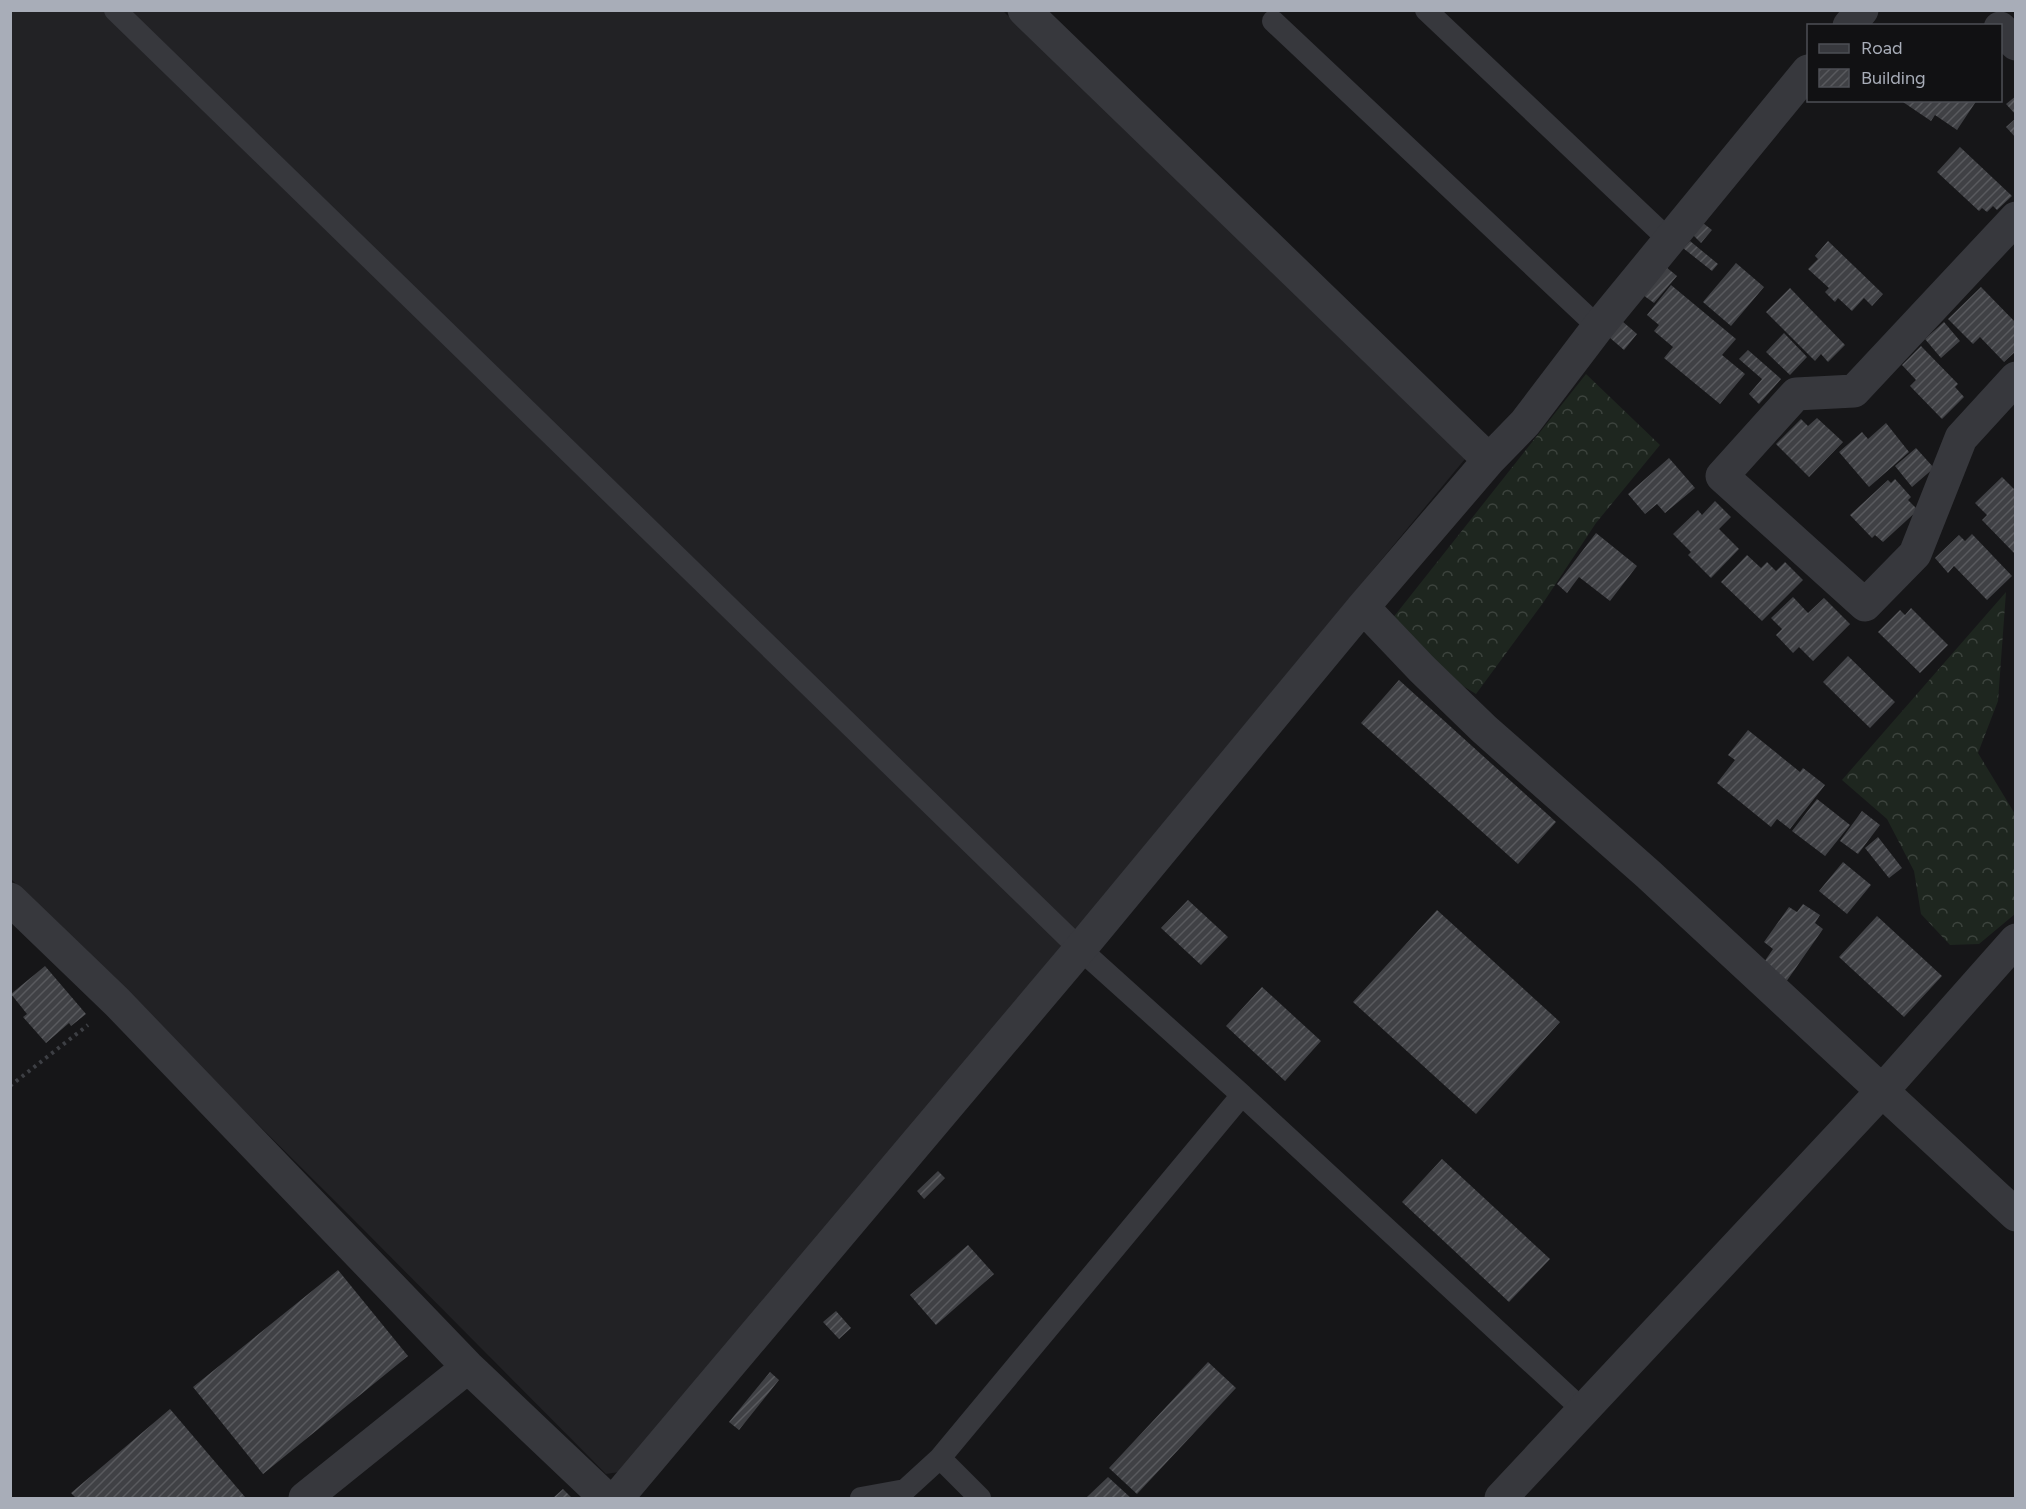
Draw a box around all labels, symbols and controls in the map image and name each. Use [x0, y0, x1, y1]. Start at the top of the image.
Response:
legend [1807, 24, 2002, 102]
text: Road [1861, 37, 1902, 59]
text: Building [1861, 67, 1926, 89]

